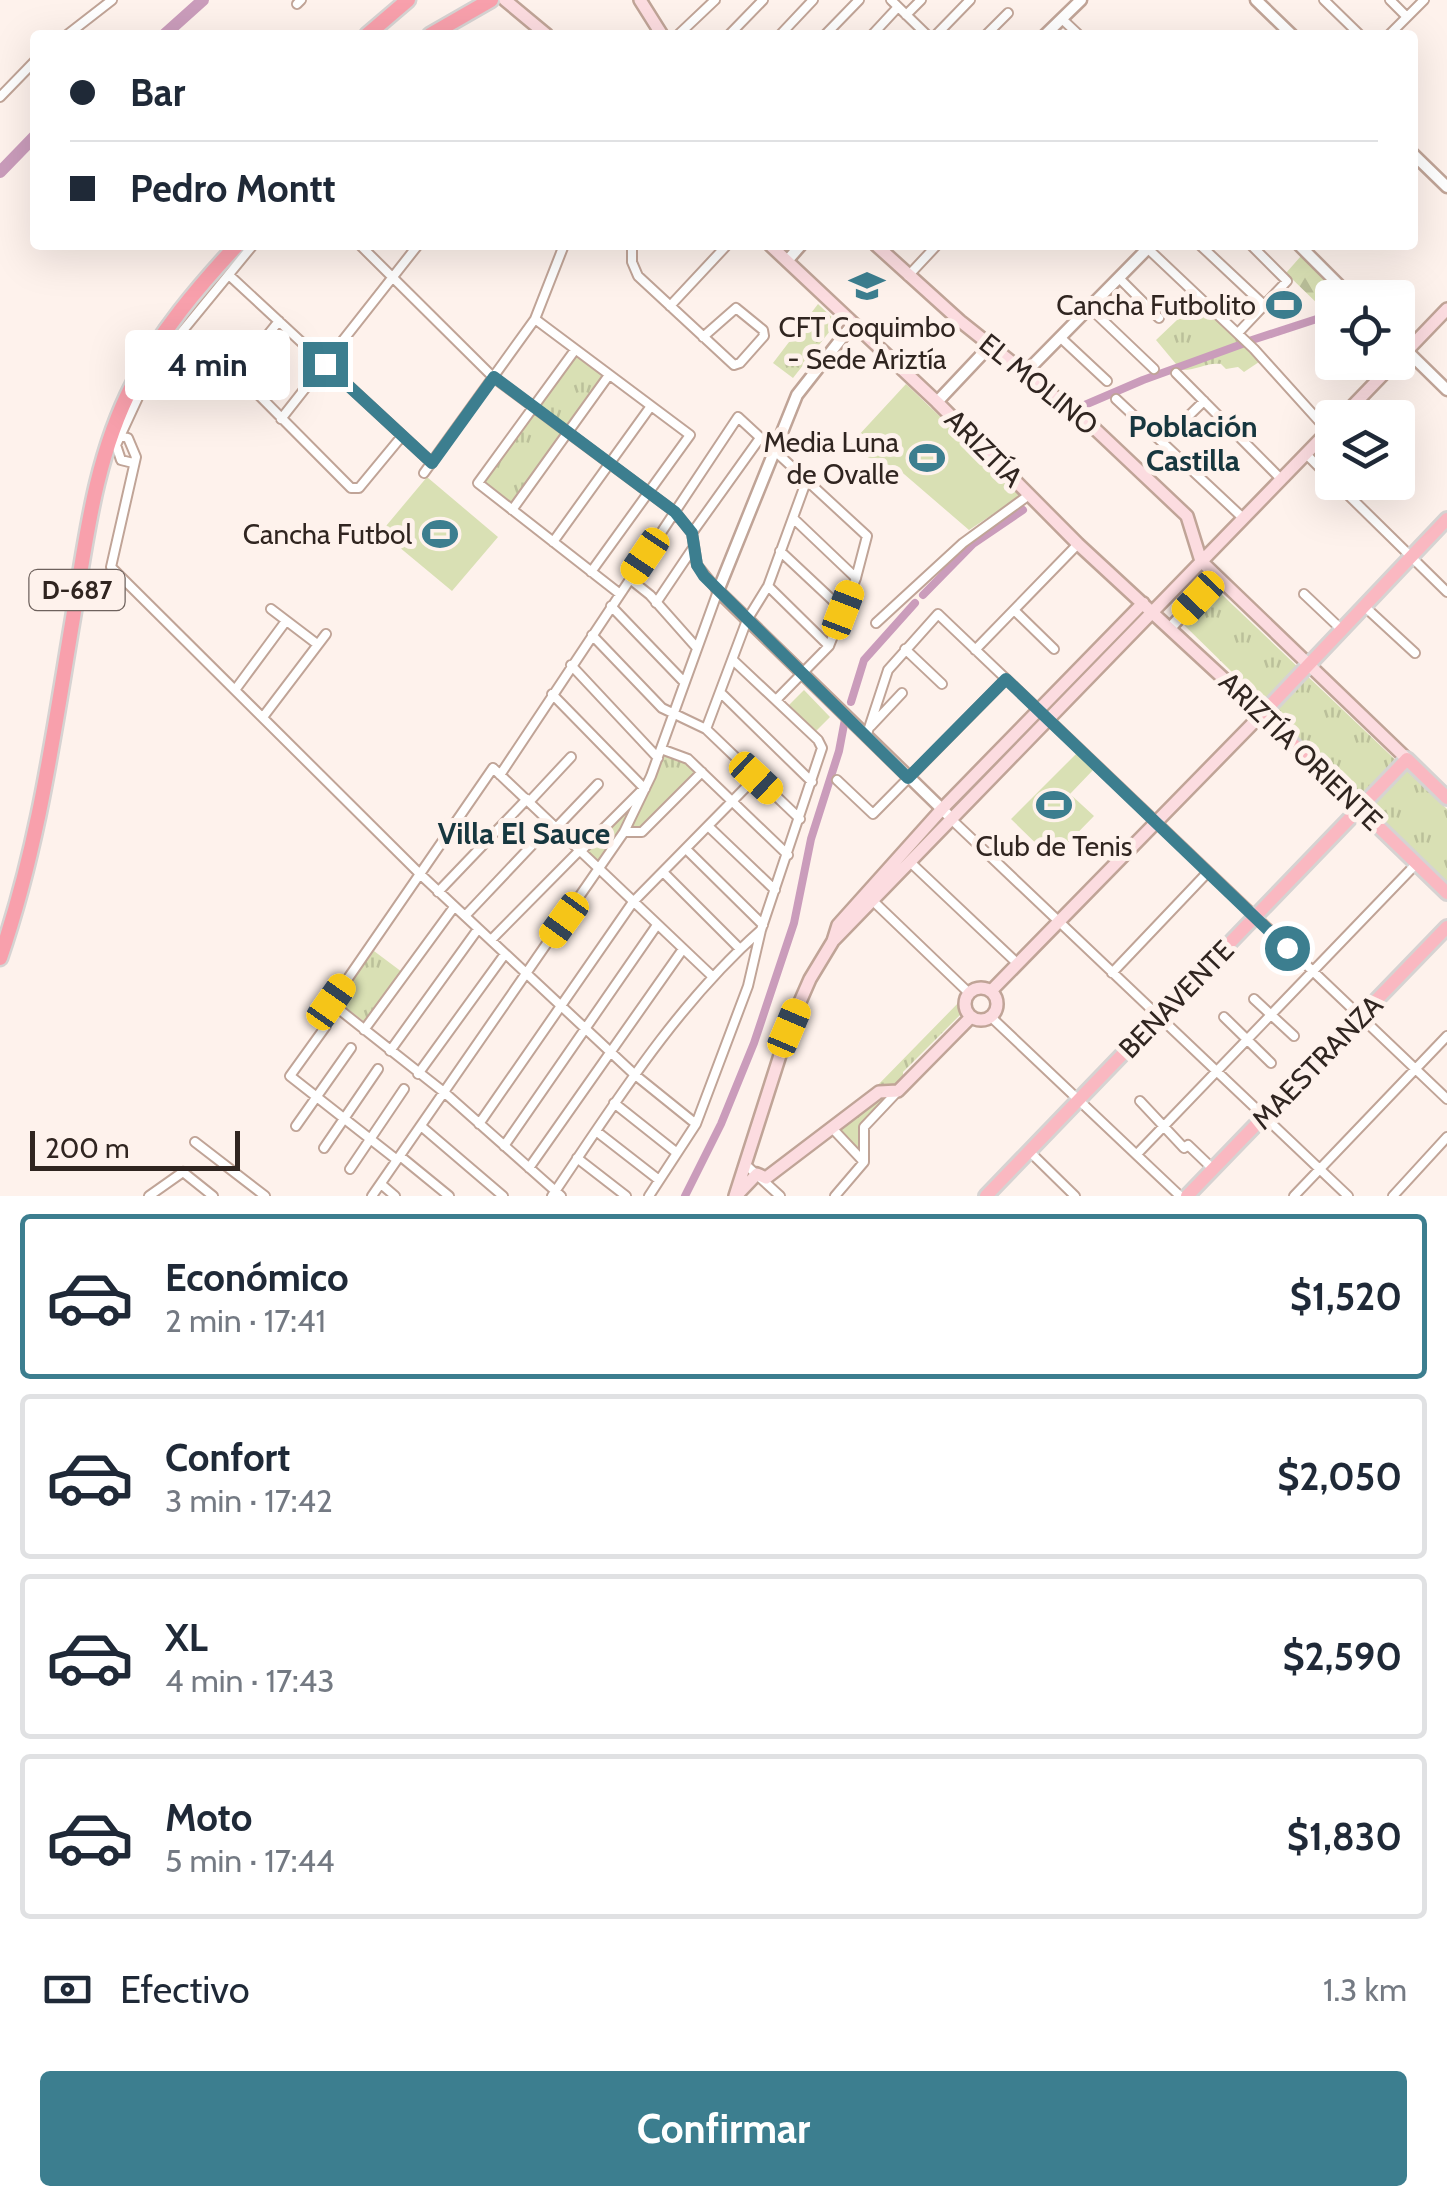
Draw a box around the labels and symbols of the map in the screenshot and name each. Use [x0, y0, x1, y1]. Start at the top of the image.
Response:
school or university icon: CFT Coquimbo - Sede Ariztía [848, 267, 886, 305]
sports icon: Cancha Futbolito [1265, 286, 1303, 324]
place label: Cancha Futbolito [1056, 288, 1256, 322]
place label: CFT Coquimbo - Sede Ariztía [778, 310, 956, 376]
street label: EL MOLINO [973, 326, 1105, 442]
callout: 4 min [125, 329, 290, 399]
route end [303, 342, 348, 387]
street label: ARIZTÍA [938, 402, 1030, 494]
district label: Población Castilla [1128, 408, 1258, 479]
place label: Media Luna de Ovalle [763, 425, 900, 491]
sports icon: Media Luna de Ovalle [908, 439, 946, 477]
sports icon: Cancha Futbol [421, 515, 459, 553]
place label: Cancha Futbol [243, 517, 412, 551]
car [616, 523, 674, 589]
car [1167, 566, 1229, 630]
road number: D-687 [30, 570, 124, 610]
car [818, 577, 868, 643]
street label: ARIZTÍA ORIENTE [1212, 665, 1390, 837]
car [724, 747, 788, 809]
sports icon: Club de Tenis [1035, 786, 1073, 824]
district label: Villa El Sauce [438, 815, 610, 852]
place label: Club de Tenis [976, 829, 1132, 863]
car [534, 887, 594, 953]
route start [1265, 926, 1310, 971]
street label: BENAVENTE [1111, 933, 1241, 1065]
car [302, 969, 360, 1035]
street label: MAESTRANZA [1245, 987, 1390, 1136]
car [763, 995, 815, 1061]
scale bar [30, 1126, 240, 1170]

